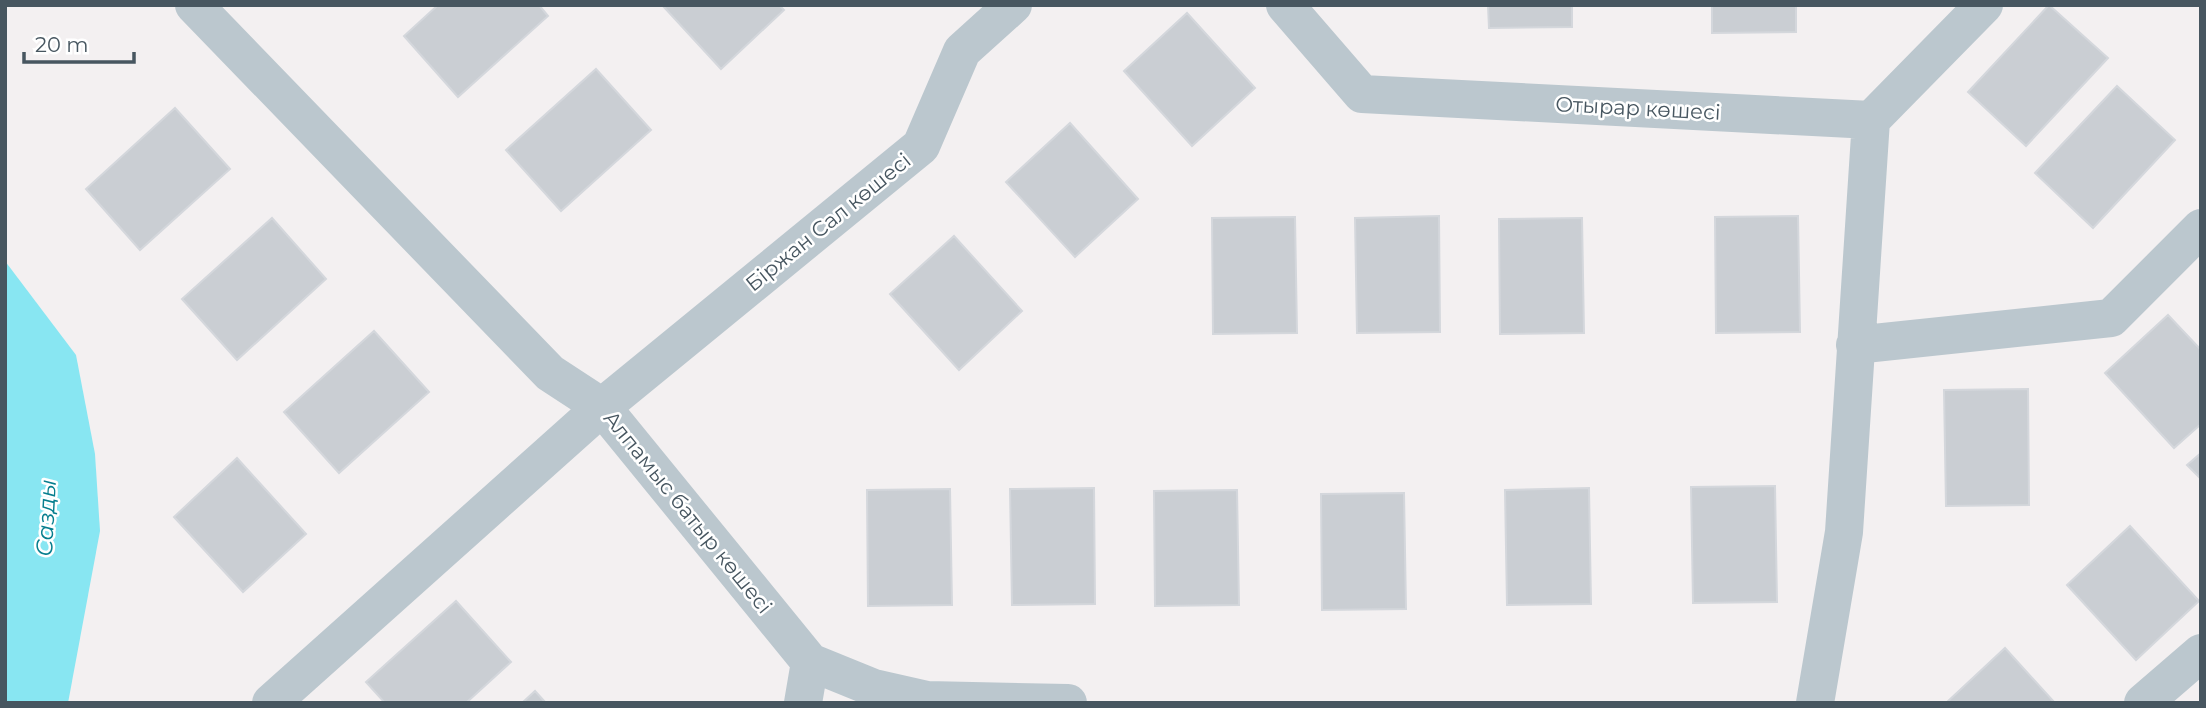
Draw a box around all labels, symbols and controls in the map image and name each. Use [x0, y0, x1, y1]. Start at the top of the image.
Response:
scale bar [24, 21, 135, 65]
text: 20 m [35, 32, 89, 57]
street label: Отырар көшесі [1555, 91, 1721, 125]
street label: Біржан Сал көшесі [740, 148, 916, 296]
street label: Алпамыс батыр көшесі [599, 406, 777, 618]
water label: Сазды [30, 479, 62, 557]

